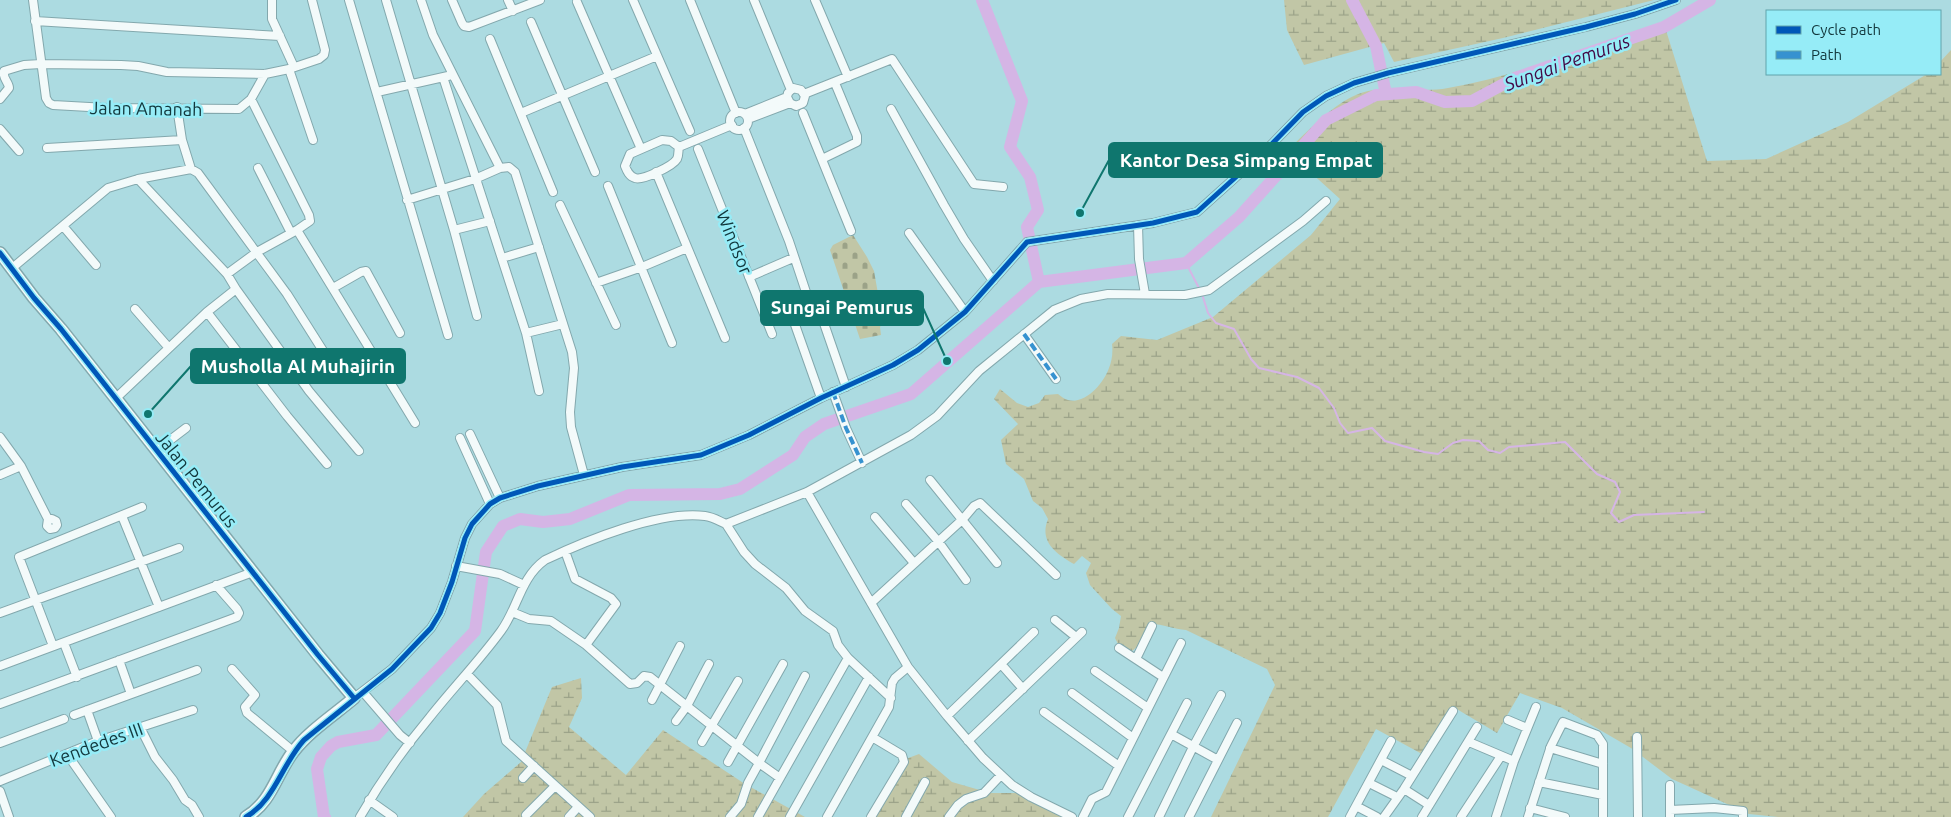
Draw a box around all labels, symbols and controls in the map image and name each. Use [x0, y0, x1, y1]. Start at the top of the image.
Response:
legend [1766, 10, 1941, 75]
text: Cycle path [1811, 21, 1881, 38]
water label: Sungai Pemurus [1500, 29, 1633, 95]
text: Path [1811, 46, 1842, 63]
street label: Jalan Amanah [89, 97, 203, 119]
callout: Kantor Desa Simpang Empat [1109, 143, 1382, 177]
text: Kantor Desa Simpang Empat [1120, 149, 1372, 171]
street label: Windsor [713, 207, 757, 277]
callout: Sungai Pemurus [761, 291, 923, 325]
text: Sungai Pemurus [771, 296, 913, 318]
callout: Musholla Al Muhajirin [191, 349, 405, 383]
text: Musholla Al Muhajirin [201, 355, 395, 377]
street label: Jalan Pemurus [152, 427, 242, 531]
street label: Kendedes III [47, 718, 145, 770]

